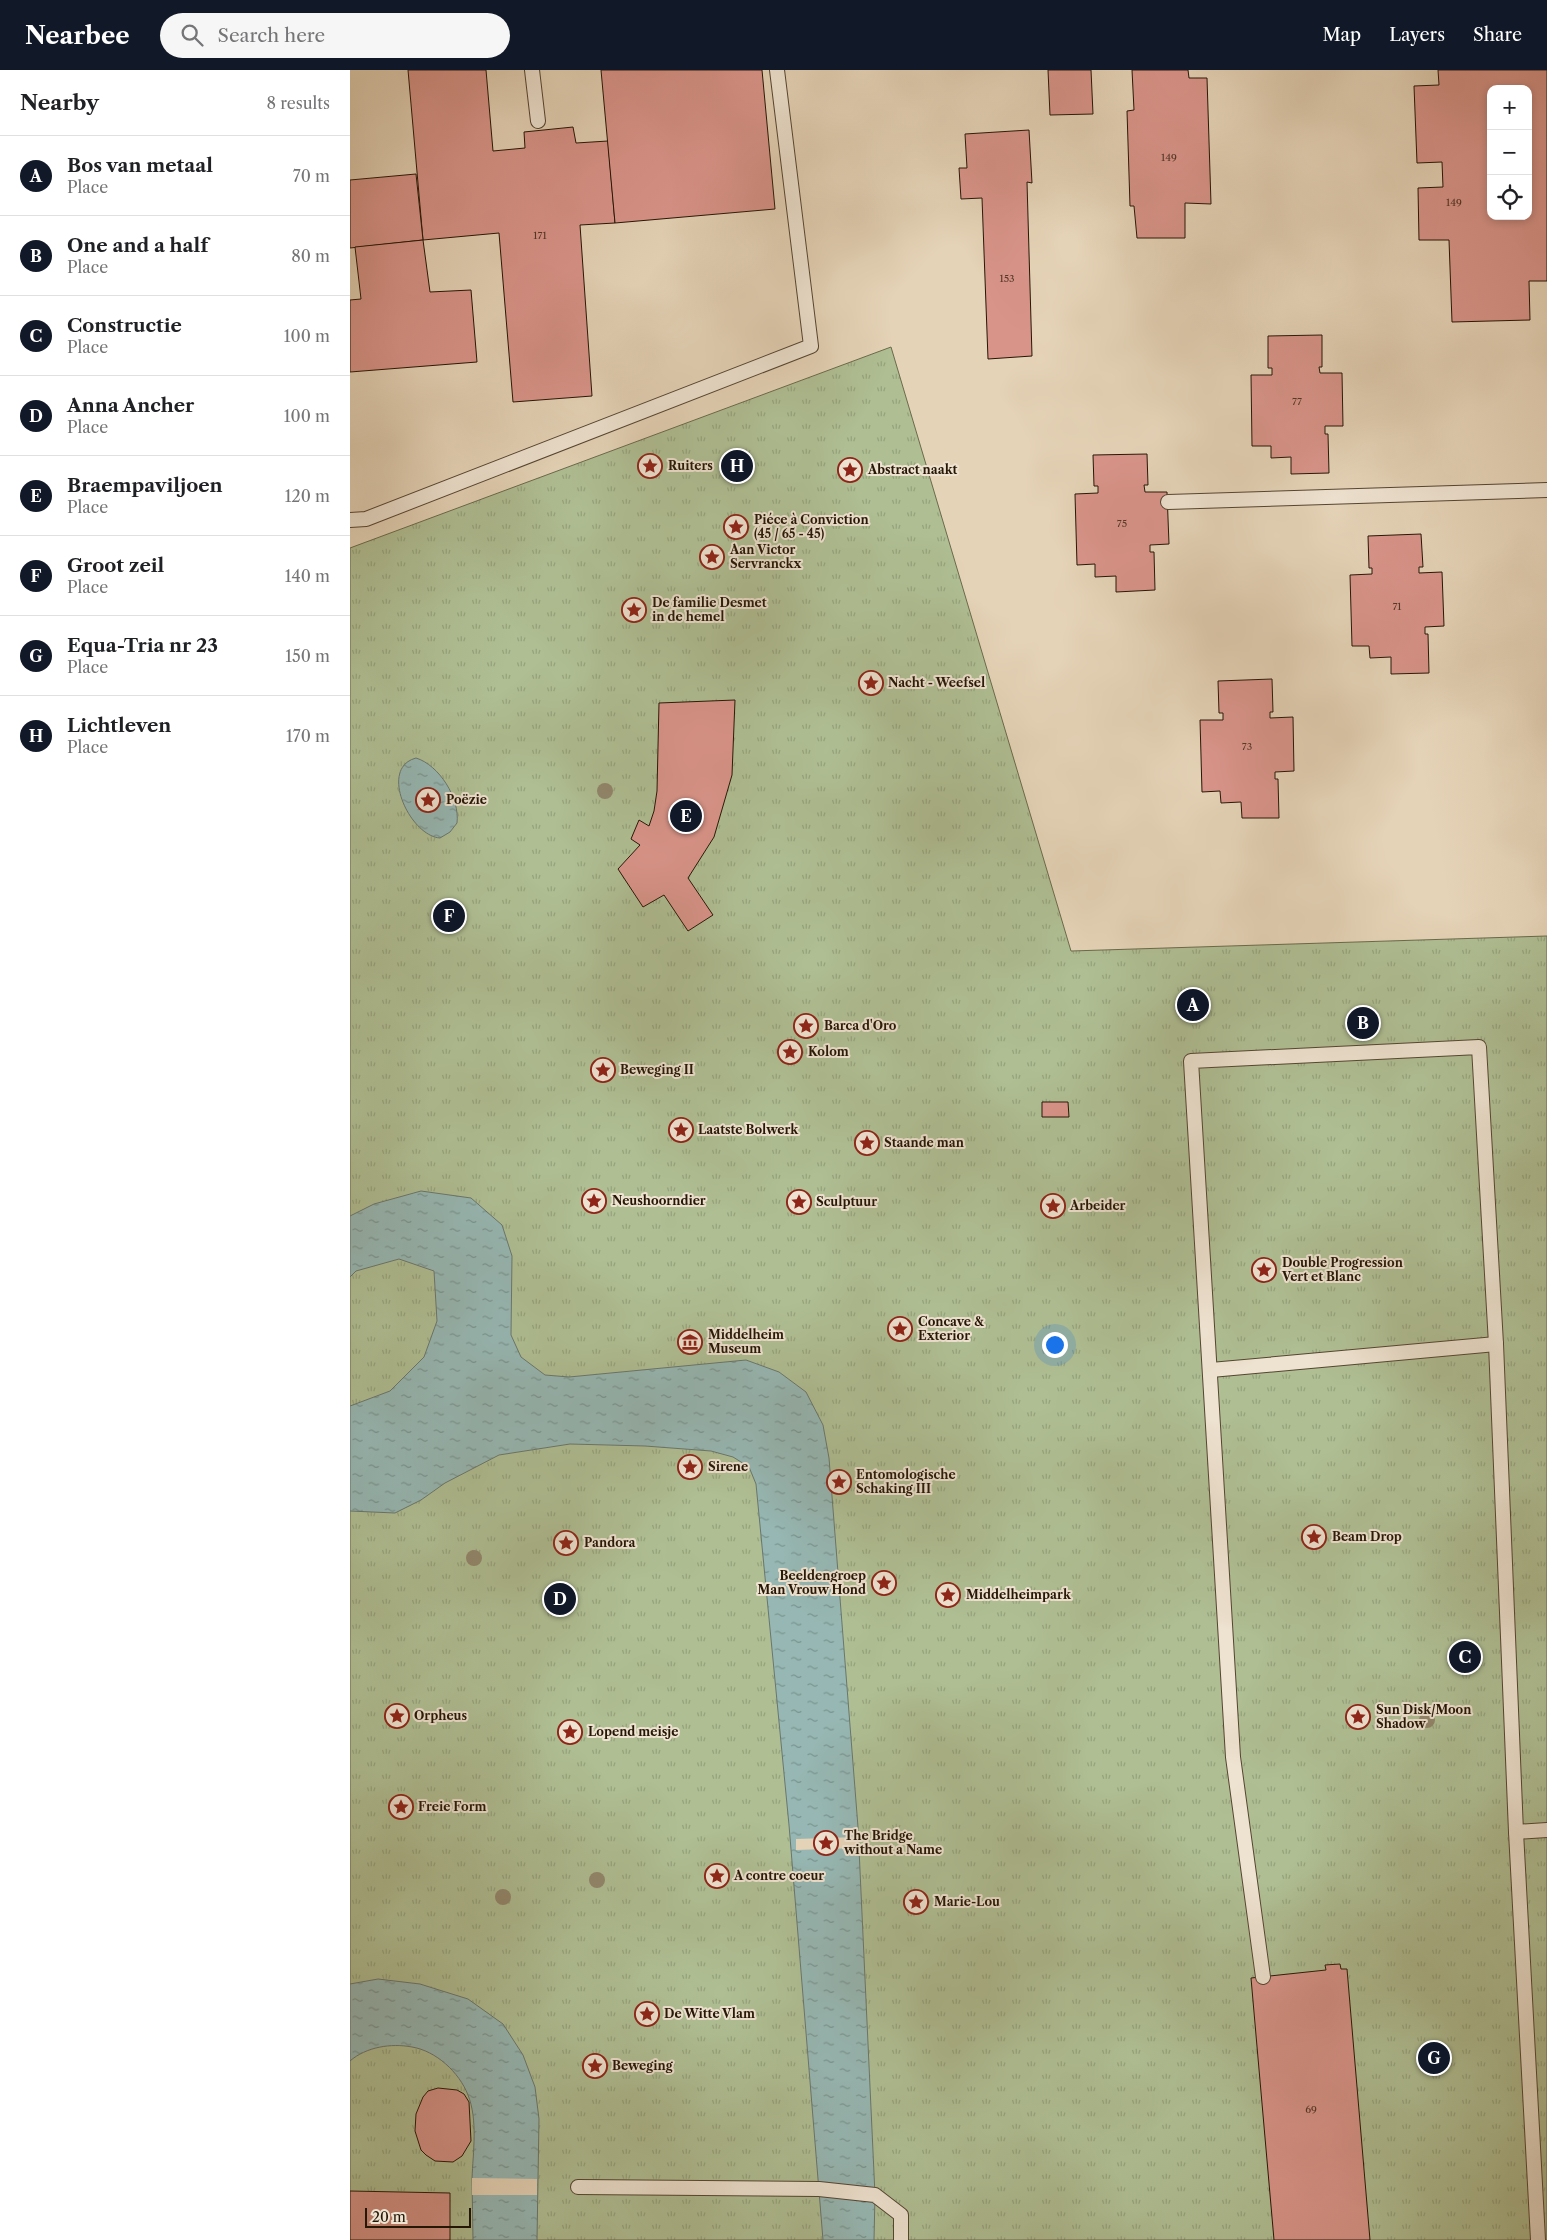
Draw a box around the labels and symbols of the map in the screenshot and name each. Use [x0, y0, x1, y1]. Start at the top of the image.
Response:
house number: 149 [1161, 151, 1177, 164]
house number: 149 [1446, 196, 1462, 209]
house number: 171 [533, 229, 547, 242]
house number: 153 [999, 272, 1015, 285]
house number: 77 [1292, 395, 1302, 408]
pin: H [721, 447, 753, 485]
place icon: Ruiters [637, 453, 663, 479]
place icon: Abstract naakt [837, 457, 863, 483]
place label: Ruiters [668, 458, 713, 473]
place label: Abstract naakt [867, 462, 957, 477]
place label: Piéce à Conviction (45 / 65 - 45) [754, 512, 869, 541]
place icon: Piéce à Conviction (45 / 65 - 45) [723, 514, 749, 540]
house number: 75 [1117, 517, 1127, 530]
place label: Aan Victor Servranckx [729, 542, 801, 571]
place icon: Aan Victor Servranckx [699, 544, 725, 570]
place label: De familie Desmet in de hemel [652, 595, 767, 624]
place icon: De familie Desmet in de hemel [621, 597, 647, 623]
house number: 71 [1392, 600, 1402, 613]
place icon: Nacht - Weefsel [858, 670, 884, 696]
place label: Nacht - Weefsel [888, 675, 985, 690]
house number: 73 [1242, 740, 1252, 753]
place icon: Poëzie [415, 787, 441, 813]
place label: Poëzie [446, 792, 487, 807]
pin: E [670, 797, 702, 835]
pin: F [433, 897, 465, 935]
pin: A [1177, 986, 1209, 1024]
pin: B [1347, 1004, 1379, 1042]
place icon: Barca d'Oro [793, 1013, 819, 1039]
place label: Barca d'Oro [824, 1018, 897, 1033]
place icon: Kolom [777, 1039, 803, 1065]
place label: Kolom [808, 1044, 849, 1059]
place icon: Beweging II [590, 1057, 616, 1083]
place label: Beweging II [620, 1062, 694, 1077]
place icon: Laatste Bolwerk [668, 1117, 694, 1143]
place label: Laatste Bolwerk [698, 1122, 799, 1137]
place icon: Staande man [854, 1130, 880, 1156]
place label: Staande man [884, 1135, 965, 1150]
place icon: Neushoorndier [581, 1188, 607, 1214]
place icon: Sculptuur [786, 1189, 812, 1215]
place label: Neushoorndier [612, 1193, 706, 1208]
place icon: Arbeider [1040, 1193, 1066, 1219]
place label: Sculptuur [816, 1194, 877, 1209]
place label: Arbeider [1069, 1198, 1126, 1213]
place label: Double Progression Vert et Blanc [1281, 1255, 1404, 1284]
place icon: Double Progression Vert et Blanc [1251, 1257, 1277, 1283]
place label: Concave & Exterior [918, 1314, 984, 1343]
place icon: Concave & Exterior [887, 1316, 913, 1342]
place label: Middelheim Museum [708, 1327, 784, 1356]
museum icon: Middelheim Museum [677, 1329, 703, 1355]
your location [1042, 1332, 1068, 1358]
place icon: Sirene [677, 1454, 703, 1480]
place label: Sirene [708, 1459, 748, 1474]
place label: Entomologische Schaking III [856, 1467, 956, 1496]
place icon: Entomologische Schaking III [826, 1469, 852, 1495]
place icon: Beam Drop [1301, 1524, 1327, 1550]
place label: Beam Drop [1332, 1529, 1402, 1544]
place icon: Pandora [553, 1530, 579, 1556]
place label: Pandora [584, 1535, 637, 1550]
place label: Beeldengroep Man Vrouw Hond [758, 1568, 866, 1597]
place icon: Beeldengroep Man Vrouw Hond [871, 1570, 897, 1596]
pin: D [544, 1580, 576, 1618]
place icon: Middelheimpark [935, 1582, 961, 1608]
place label: Middelheimpark [966, 1587, 1072, 1602]
pin: C [1449, 1638, 1481, 1676]
place label: Sun Disk/Moon Shadow [1376, 1702, 1472, 1731]
place icon: Orpheus [384, 1703, 410, 1729]
place icon: Sun Disk/Moon Shadow [1345, 1704, 1371, 1730]
place label: Orpheus [414, 1708, 468, 1723]
place icon: Lopend meisje [557, 1719, 583, 1745]
place label: Lopend meisje [588, 1724, 678, 1739]
place icon: Freie Form [388, 1794, 414, 1820]
place label: Freie Form [418, 1799, 487, 1814]
place label: The Bridge without a Name [843, 1828, 942, 1857]
place icon: The Bridge without a Name [813, 1830, 839, 1856]
place icon: A contre coeur [704, 1863, 730, 1889]
place label: A contre coeur [733, 1868, 824, 1883]
place icon: Marie-Lou [903, 1889, 929, 1915]
place label: Marie-Lou [934, 1894, 1000, 1909]
place icon: De Witte Vlam [634, 2001, 660, 2027]
place label: De Witte Vlam [664, 2006, 755, 2021]
pin: G [1418, 2039, 1450, 2077]
place icon: Beweging [582, 2053, 608, 2079]
place label: Beweging [612, 2058, 674, 2073]
house number: 69 [1305, 2103, 1317, 2116]
scale bar [365, 2205, 471, 2228]

